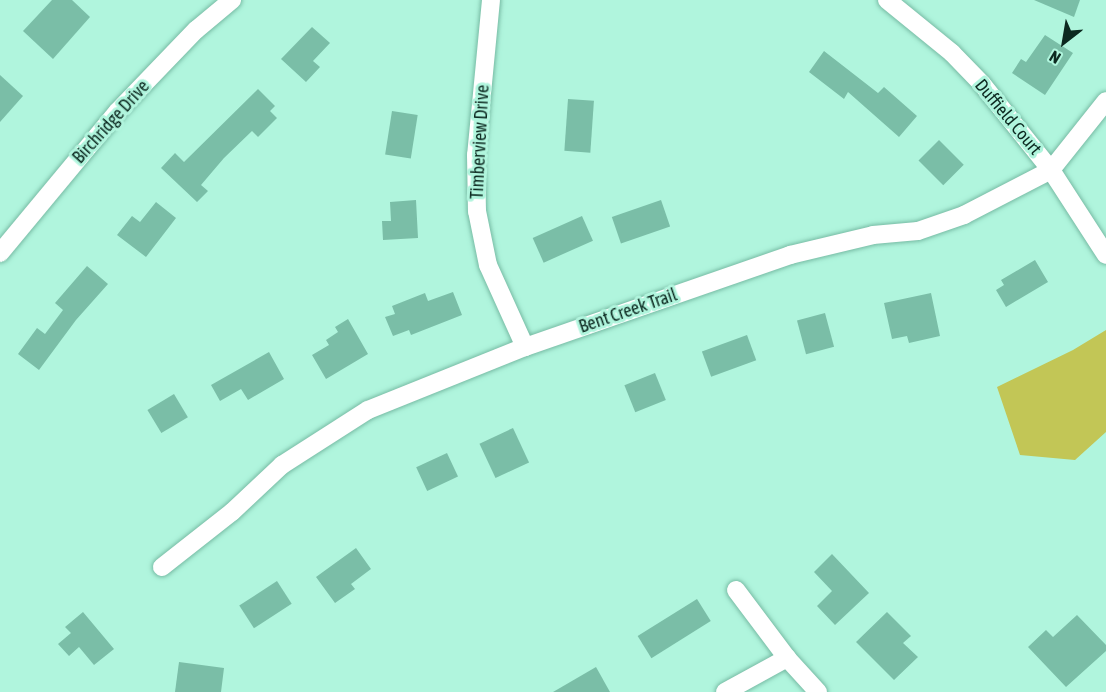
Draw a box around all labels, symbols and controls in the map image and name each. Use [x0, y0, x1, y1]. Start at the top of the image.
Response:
north arrow [1034, 12, 1094, 72]
text: N [1046, 47, 1063, 68]
street label: Duffield Court [970, 75, 1046, 159]
street label: Birchridge Drive [68, 76, 154, 168]
street label: Timberview Drive [466, 84, 494, 200]
street label: Bent Creek Trail [576, 284, 680, 338]

